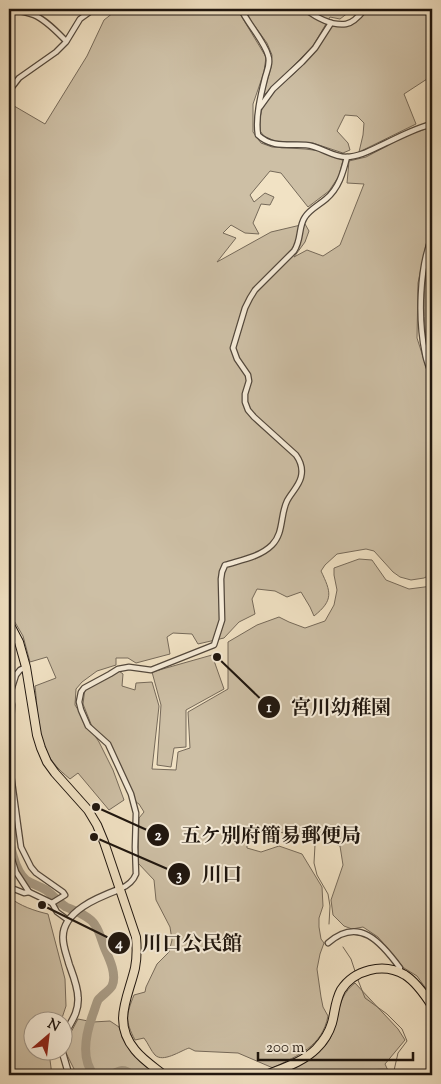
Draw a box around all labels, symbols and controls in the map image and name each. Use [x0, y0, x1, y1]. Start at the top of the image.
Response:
callout: 宮川幼稚園 [256, 689, 401, 724]
text: 宮川幼稚園 [291, 695, 391, 724]
text: 1 [266, 698, 272, 719]
callout: 五ケ別府簡易郵便局 [146, 817, 371, 852]
text: 五ケ別府簡易郵便局 [181, 823, 361, 852]
text: 2 [154, 826, 162, 847]
callout: 川口 [167, 857, 252, 892]
text: 川口 [202, 862, 242, 891]
text: 3 [176, 866, 182, 887]
callout: 川口公民館 [107, 925, 252, 960]
text: 川口公民館 [142, 931, 242, 960]
text: 4 [114, 934, 123, 955]
north arrow [22, 1012, 72, 1062]
text: N [44, 1015, 63, 1038]
scale bar [258, 1029, 414, 1061]
text: 200 m [266, 1038, 305, 1059]

